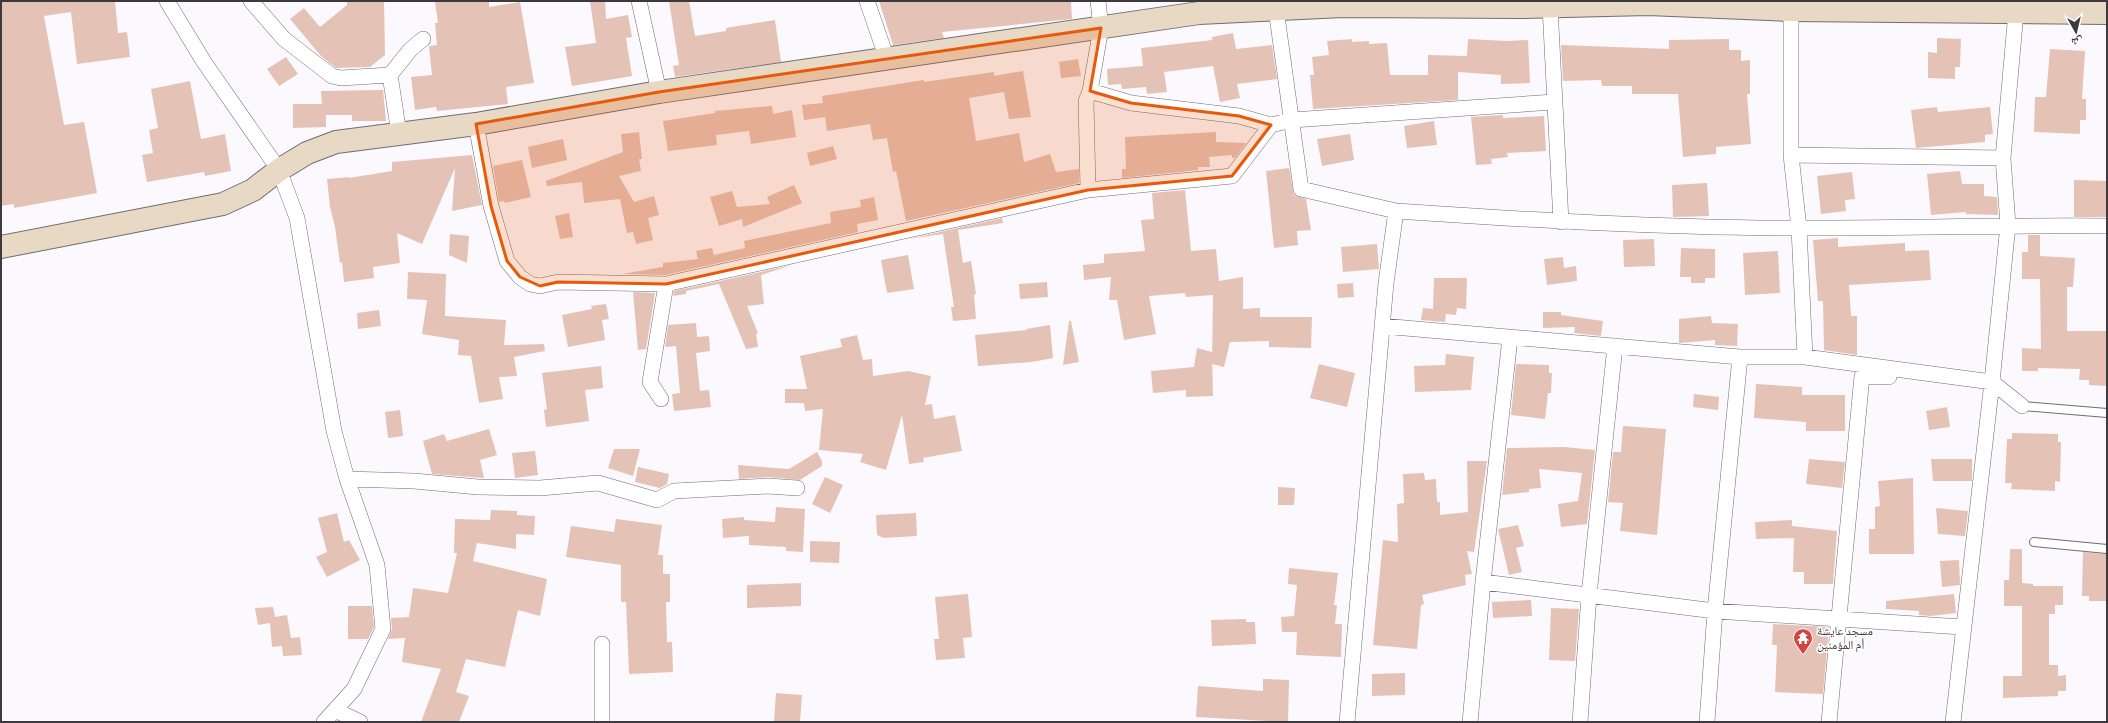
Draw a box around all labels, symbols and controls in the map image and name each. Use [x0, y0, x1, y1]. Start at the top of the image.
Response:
north arrow [2056, 12, 2096, 52]
text: ش [2070, 33, 2084, 49]
place label: مسجد عايشة أم المؤمنين [1817, 624, 1873, 653]
temple icon: مسجد عايشة أم المؤمنين [1792, 627, 1814, 655]

